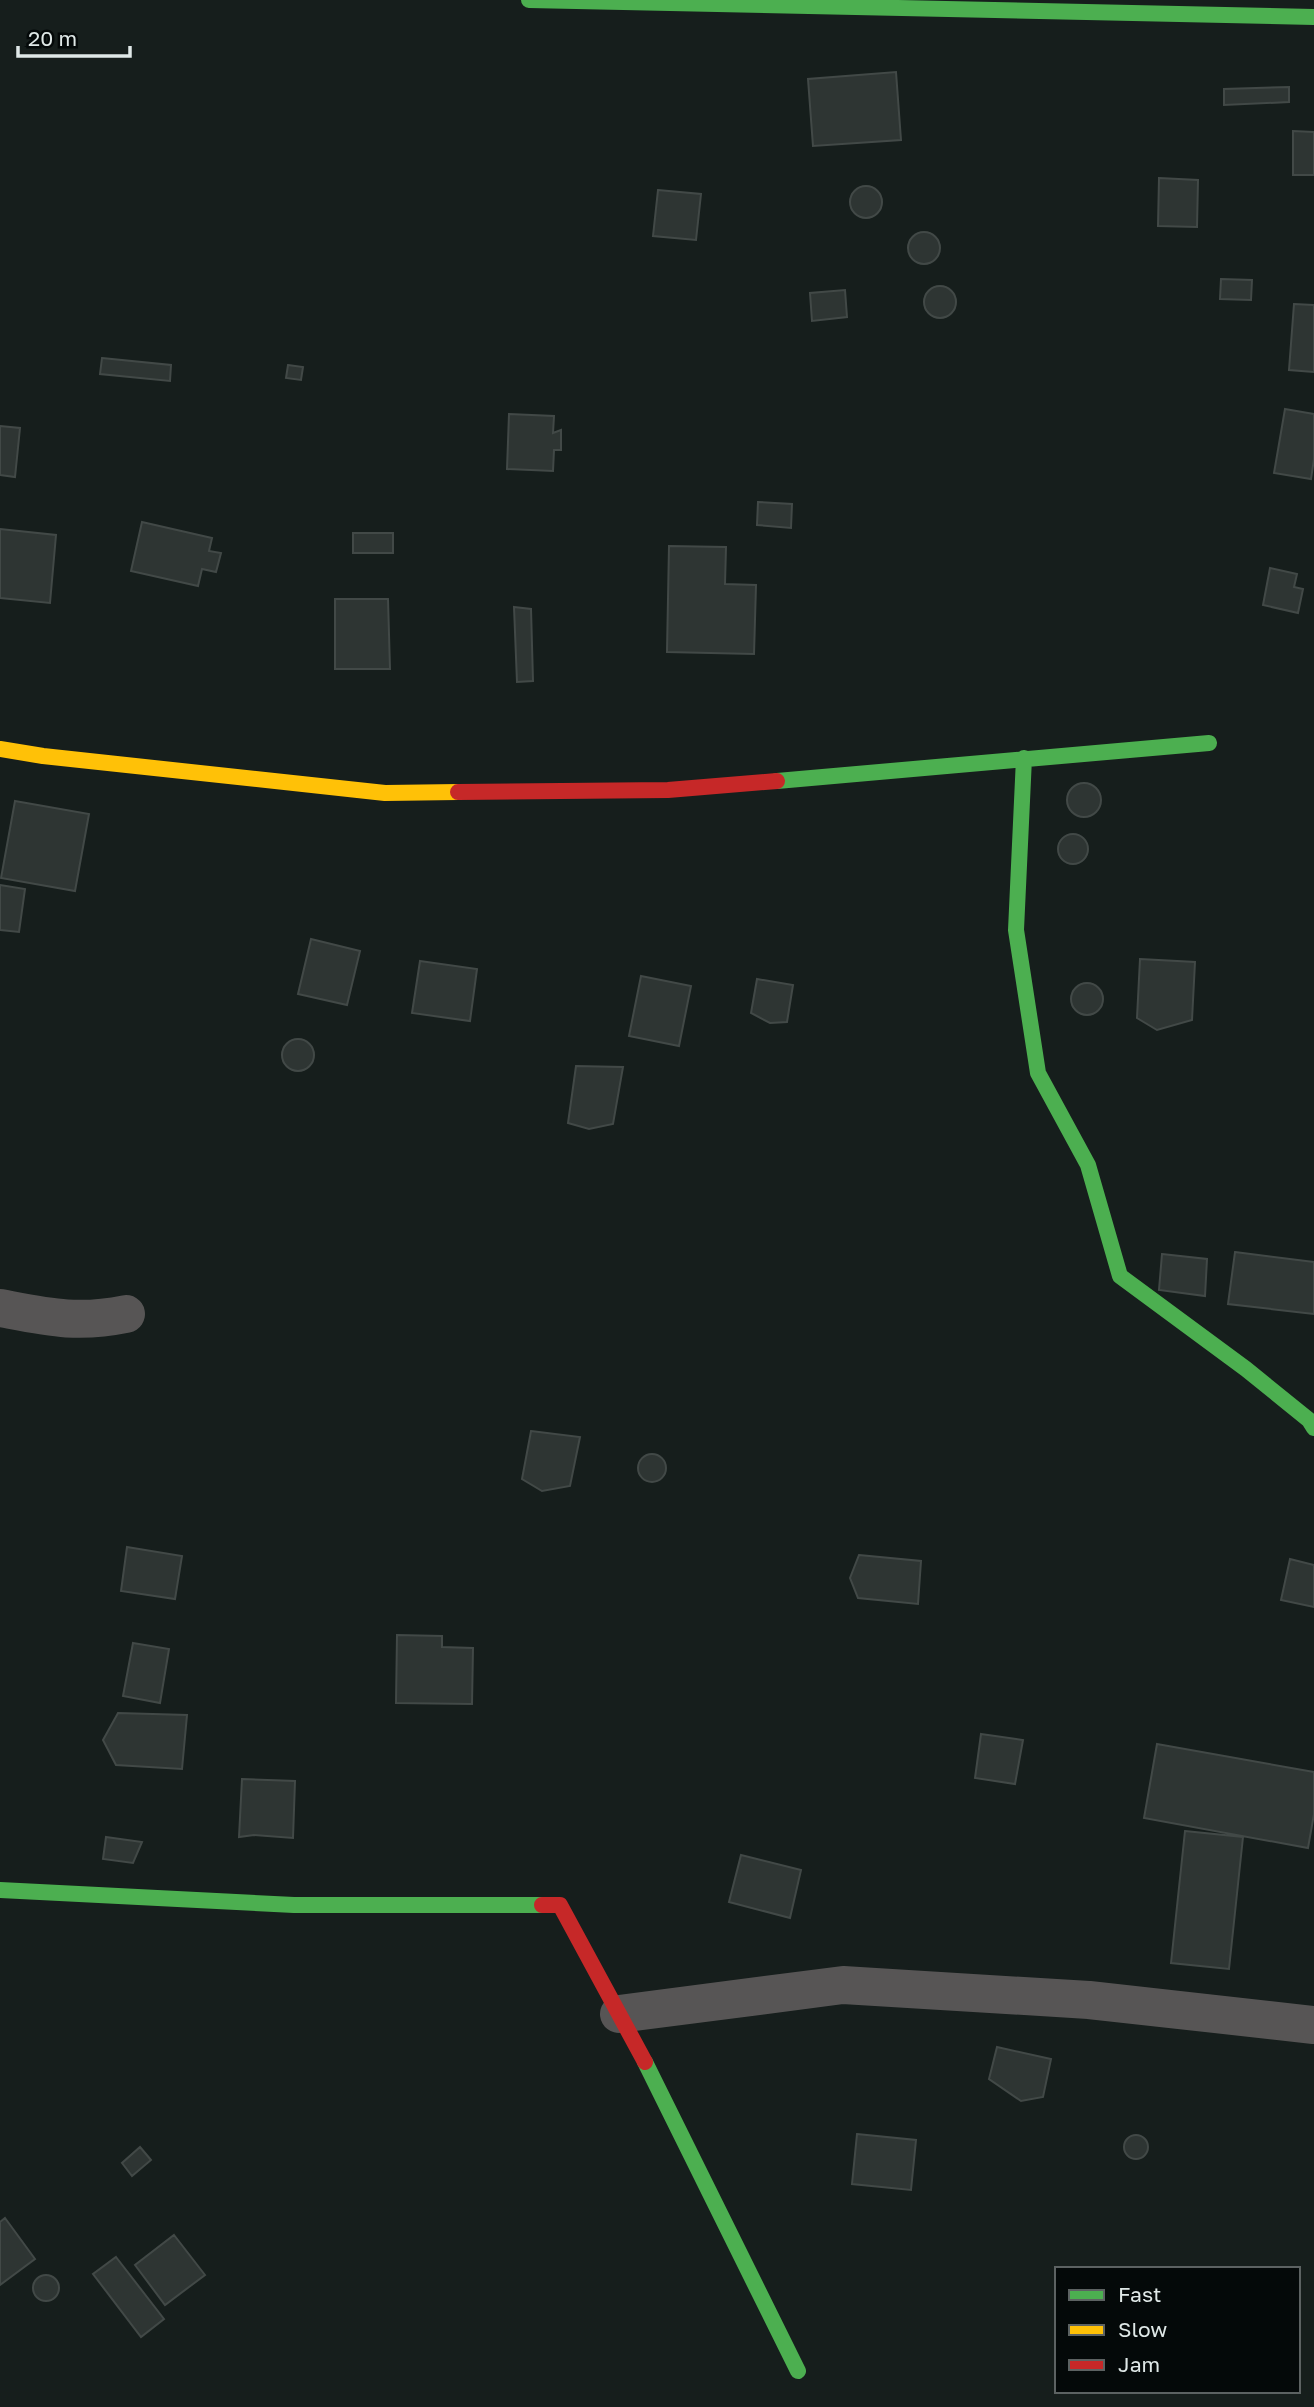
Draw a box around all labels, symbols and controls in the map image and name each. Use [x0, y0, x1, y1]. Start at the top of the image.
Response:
scale bar [18, 14, 130, 58]
text: 20 m [28, 25, 77, 51]
legend [1055, 2267, 1300, 2393]
text: Fast [1118, 2281, 1161, 2307]
text: Slow [1118, 2316, 1167, 2342]
text: Jam [1118, 2351, 1160, 2377]

